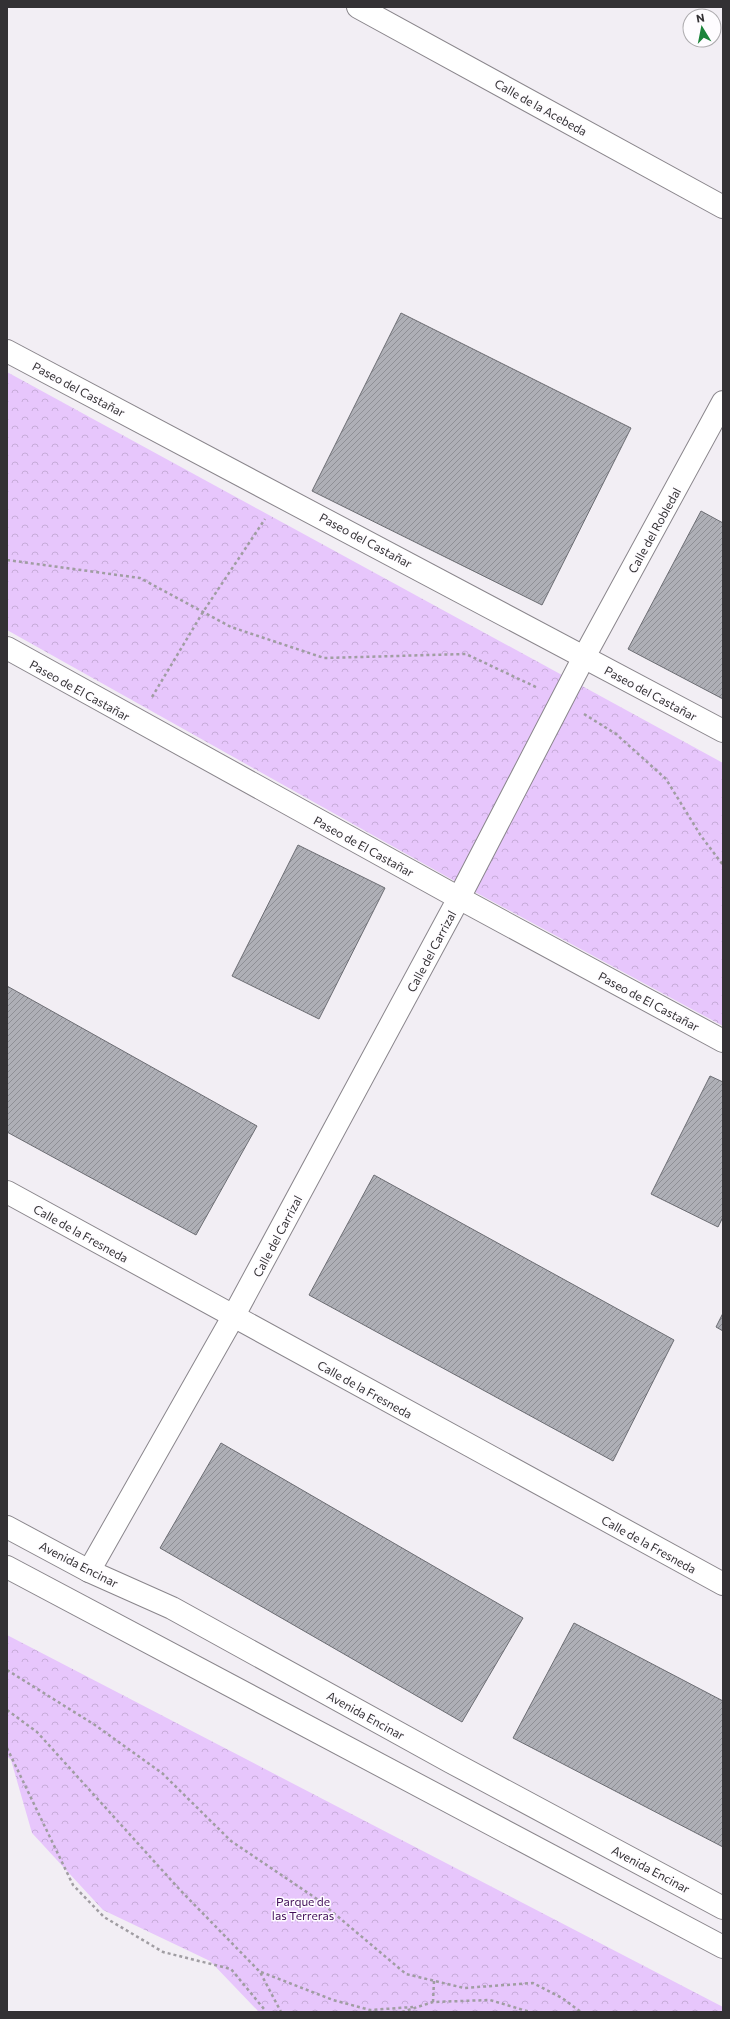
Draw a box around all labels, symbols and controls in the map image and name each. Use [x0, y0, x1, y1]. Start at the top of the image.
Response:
north arrow [682, 8, 722, 48]
text: N [695, 11, 705, 25]
street label: Calle de la Acebeda [492, 76, 590, 138]
street label: Paseo del Castañar [30, 359, 128, 419]
street label: Calle del Robledal [625, 485, 683, 575]
street label: Paseo del Castañar [317, 510, 415, 570]
street label: Paseo de El Castañar [28, 657, 133, 723]
street label: Paseo del Castañar [602, 663, 700, 723]
street label: Paseo de El Castañar [312, 813, 417, 879]
street label: Calle del Carrizal [404, 908, 458, 994]
street label: Paseo de El Castañar [596, 968, 702, 1034]
street label: Calle del Carrizal [250, 1193, 304, 1279]
street label: Calle de la Fresneda [31, 1201, 131, 1265]
street label: Calle de la Fresneda [315, 1357, 415, 1421]
street label: Calle de la Fresneda [599, 1512, 699, 1576]
street label: Avenida Encinar [37, 1538, 121, 1590]
street label: Avenida Encinar [325, 1688, 407, 1742]
street label: Avenida Encinar [610, 1843, 693, 1896]
park label: Parque de las Terreras [272, 1894, 334, 1922]

